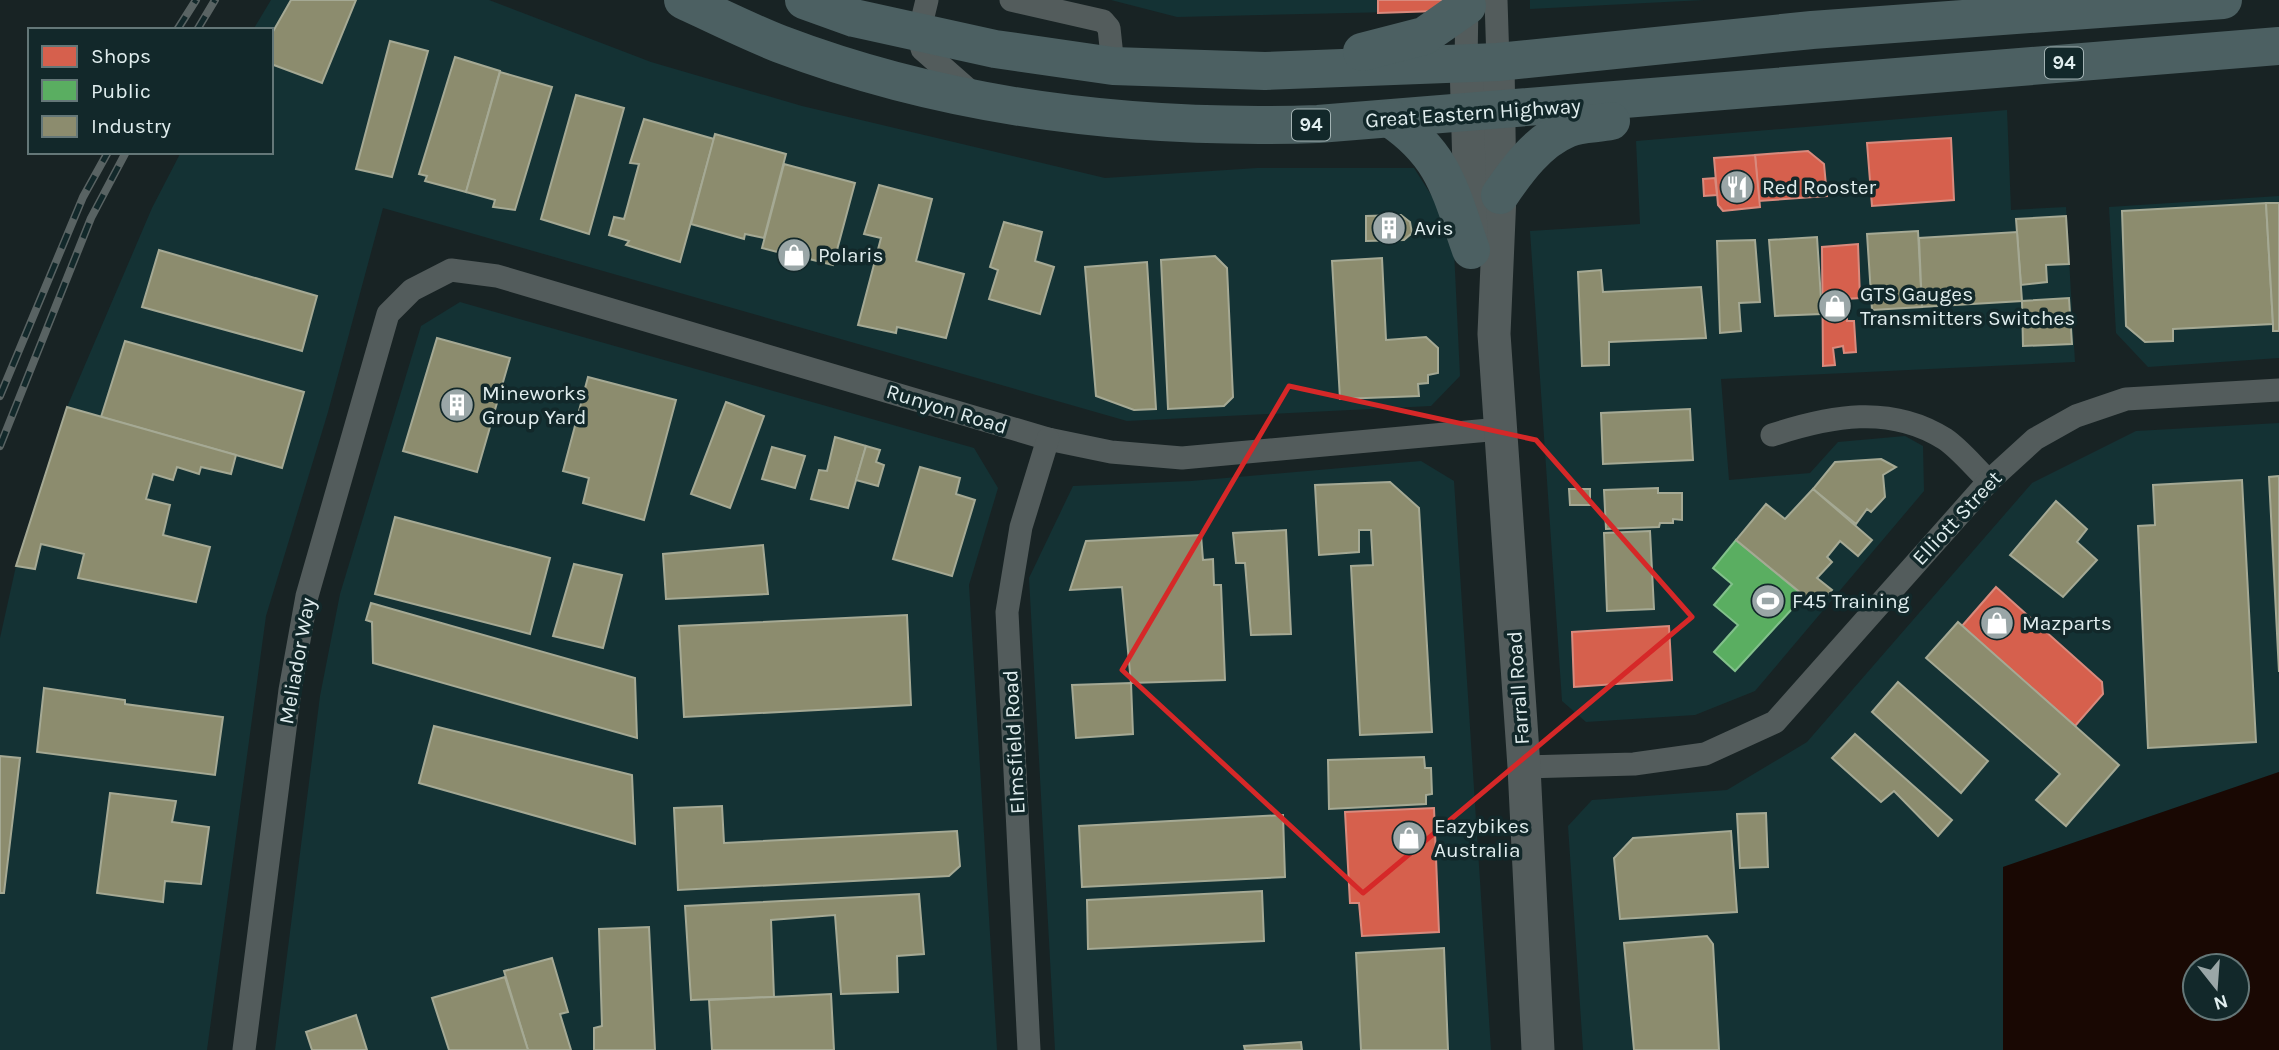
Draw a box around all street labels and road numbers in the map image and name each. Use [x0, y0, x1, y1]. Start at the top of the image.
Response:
road number: 94 [2045, 48, 2083, 78]
street label: Great Eastern Highway [1364, 93, 1582, 133]
road number: 94 [1292, 110, 1330, 140]
street label: Runyon Road [883, 379, 1011, 439]
street label: Elliott Street [1907, 466, 2007, 570]
street label: Meliador Way [274, 596, 320, 726]
street label: Farrall Road [1502, 630, 1534, 746]
street label: Elmsfield Road [998, 669, 1030, 815]

